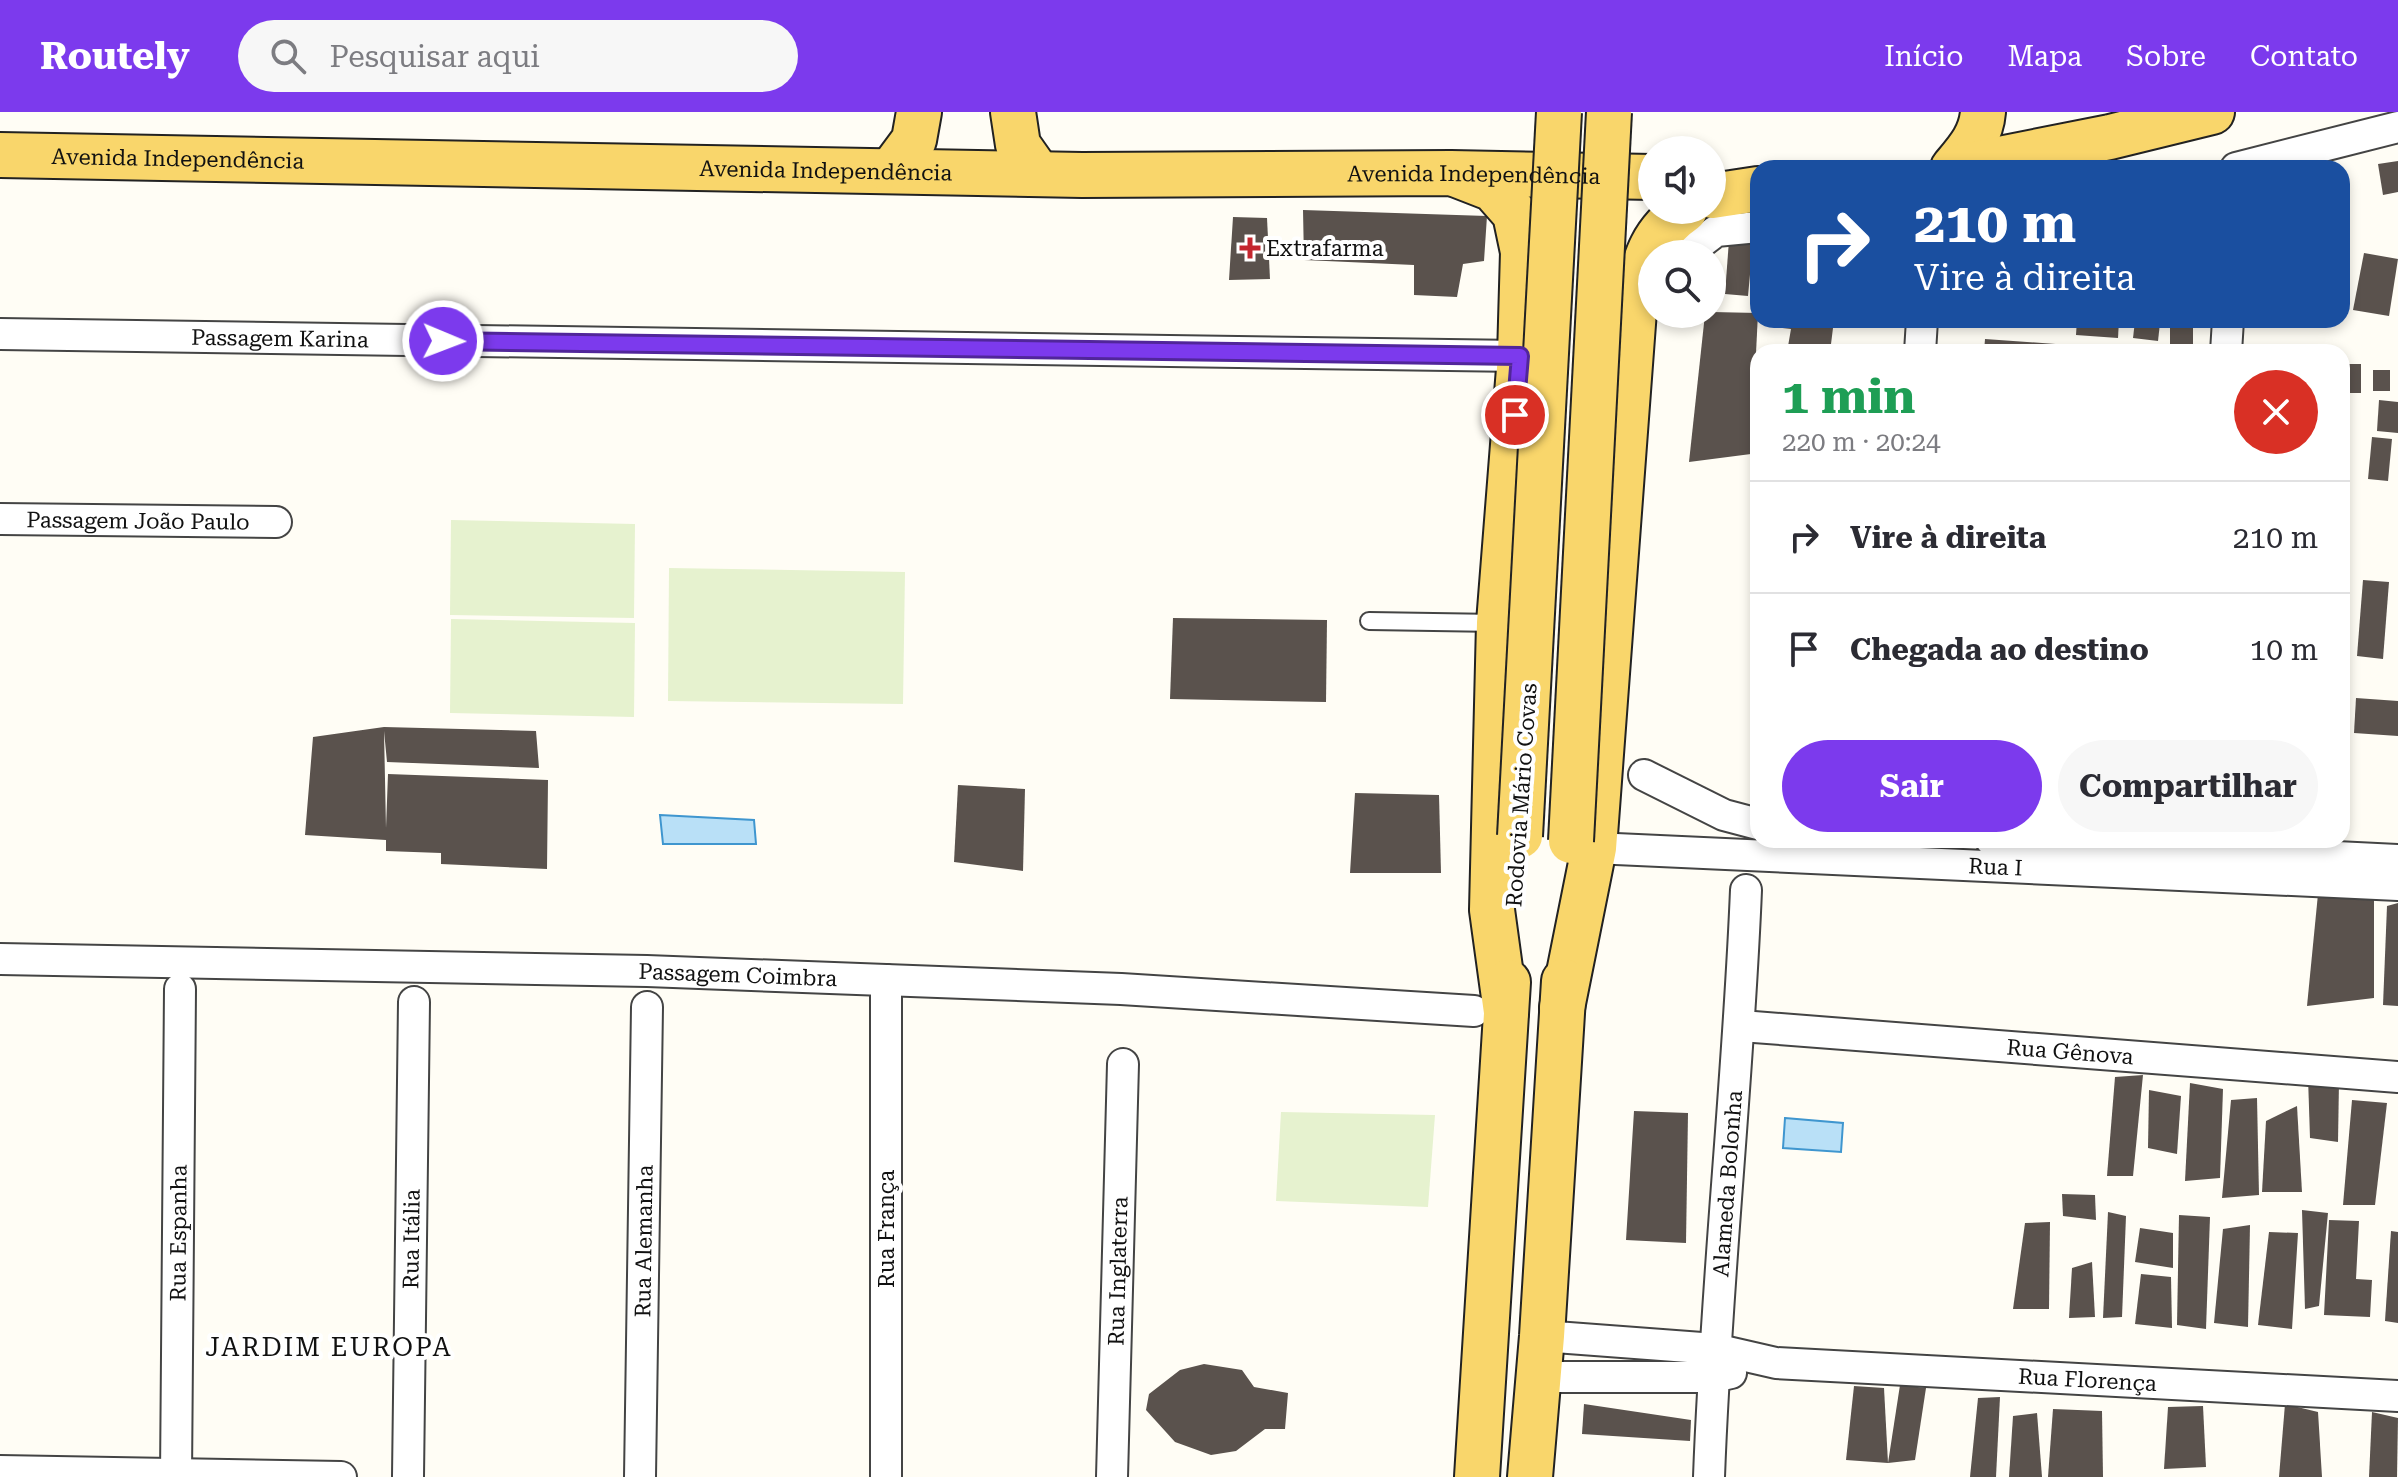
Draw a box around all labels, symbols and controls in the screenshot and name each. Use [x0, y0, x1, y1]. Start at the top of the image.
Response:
search box [238, 20, 798, 92]
text: Routely [40, 34, 190, 78]
icon: search [266, 34, 310, 78]
text: Pesquisar aqui [330, 39, 540, 74]
text: Início [1884, 40, 1963, 73]
text: Mapa [2007, 40, 2082, 73]
text: Sobre [2126, 40, 2206, 73]
text: Contato [2250, 40, 2358, 73]
map controls [1638, 136, 1726, 328]
button: sound [1638, 136, 1726, 224]
street label: Avenida Independência [51, 144, 305, 174]
street label: Avenida Independência [699, 156, 953, 186]
street label: Avenida Independência [1347, 161, 1601, 189]
text: 210 m [1914, 190, 2076, 256]
icon: right [1782, 192, 1886, 296]
place label: Extrafarma [1266, 236, 1384, 261]
marker: Extrafarma [1241, 239, 1259, 257]
button: search [1638, 240, 1726, 328]
text: Vire à direita [1914, 257, 2136, 299]
position arrow [401, 299, 485, 383]
street label: Passagem Karina [191, 325, 369, 352]
text: 1 min [1782, 369, 1915, 425]
button: close [2234, 370, 2318, 454]
pin [1481, 381, 1549, 449]
icon: arrive [1493, 393, 1537, 437]
text: 220 m · 20:24 [1782, 427, 1941, 457]
street label: Passagem João Paulo [26, 507, 250, 535]
icon: right [1782, 515, 1826, 559]
text: Vire à direita [1850, 520, 2046, 555]
text: 210 m [2233, 520, 2318, 555]
icon: arrive [1782, 627, 1826, 671]
text: Chegada ao destino [1850, 632, 2149, 667]
text: 10 m [2249, 632, 2318, 667]
street label: Rodovia Mário Covas [1501, 682, 1542, 908]
button: Sair [1782, 740, 2042, 832]
button: Compartilhar [2058, 740, 2318, 832]
street label: Rua I [1968, 853, 2023, 881]
street label: Passagem Coimbra [638, 959, 838, 991]
street label: Rua Gênova [2006, 1035, 2134, 1069]
street label: Alameda Bolonha [1708, 1089, 1747, 1278]
street label: Rua Espanha [165, 1164, 192, 1302]
street label: Rua Alemanha [630, 1164, 658, 1318]
street label: Rua França [874, 1170, 899, 1288]
street label: Rua Itália [398, 1189, 425, 1289]
street label: Rua Inglaterra [1103, 1196, 1132, 1346]
district label: JARDIM EUROPA [205, 1332, 453, 1362]
street label: Rua Florença [2017, 1364, 2158, 1396]

